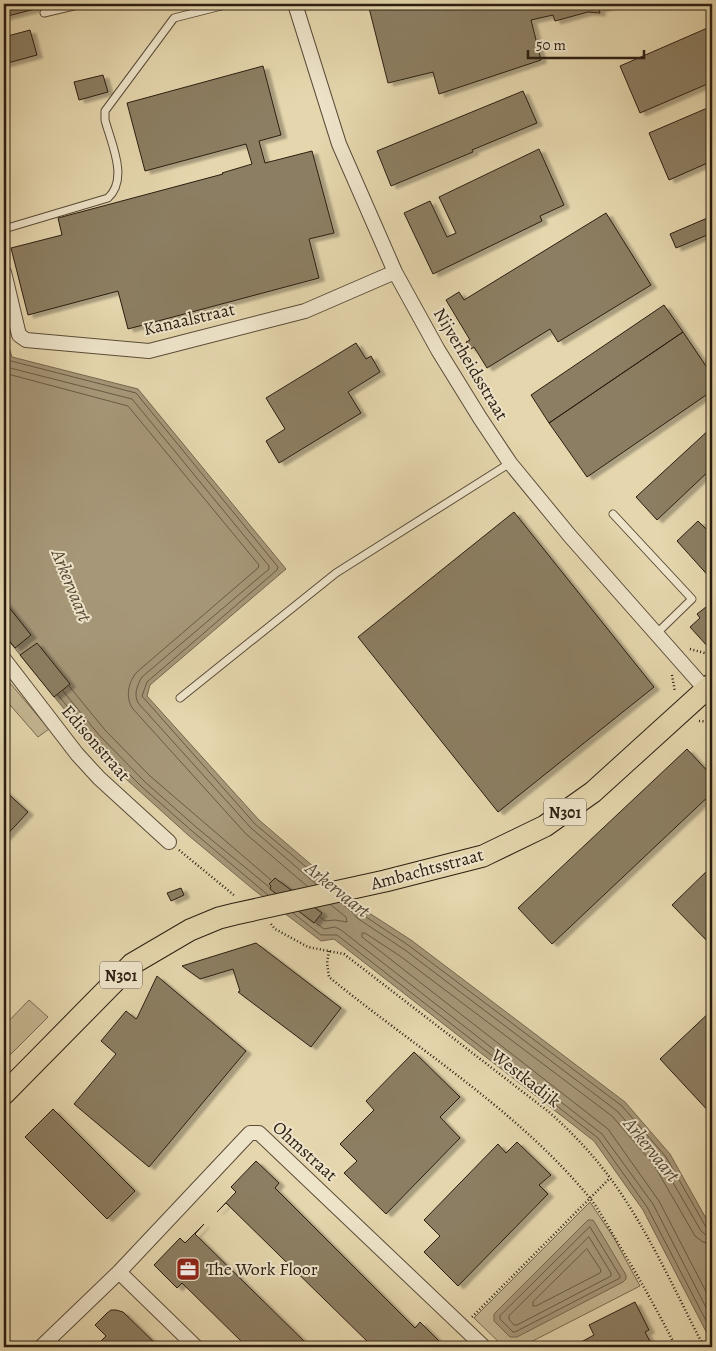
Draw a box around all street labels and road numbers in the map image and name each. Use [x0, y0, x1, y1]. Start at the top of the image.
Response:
street label: Kanaalstraat [141, 297, 237, 341]
street label: Nijverheidsstraat [428, 303, 514, 425]
street label: Edisonstraat [56, 700, 136, 786]
road number: N301 [544, 799, 586, 826]
street label: Ambachtsstraat [367, 842, 486, 896]
road number: N301 [100, 962, 142, 988]
street label: Westkadijk [486, 1043, 566, 1113]
street label: Ohmstraat [267, 1115, 343, 1187]

